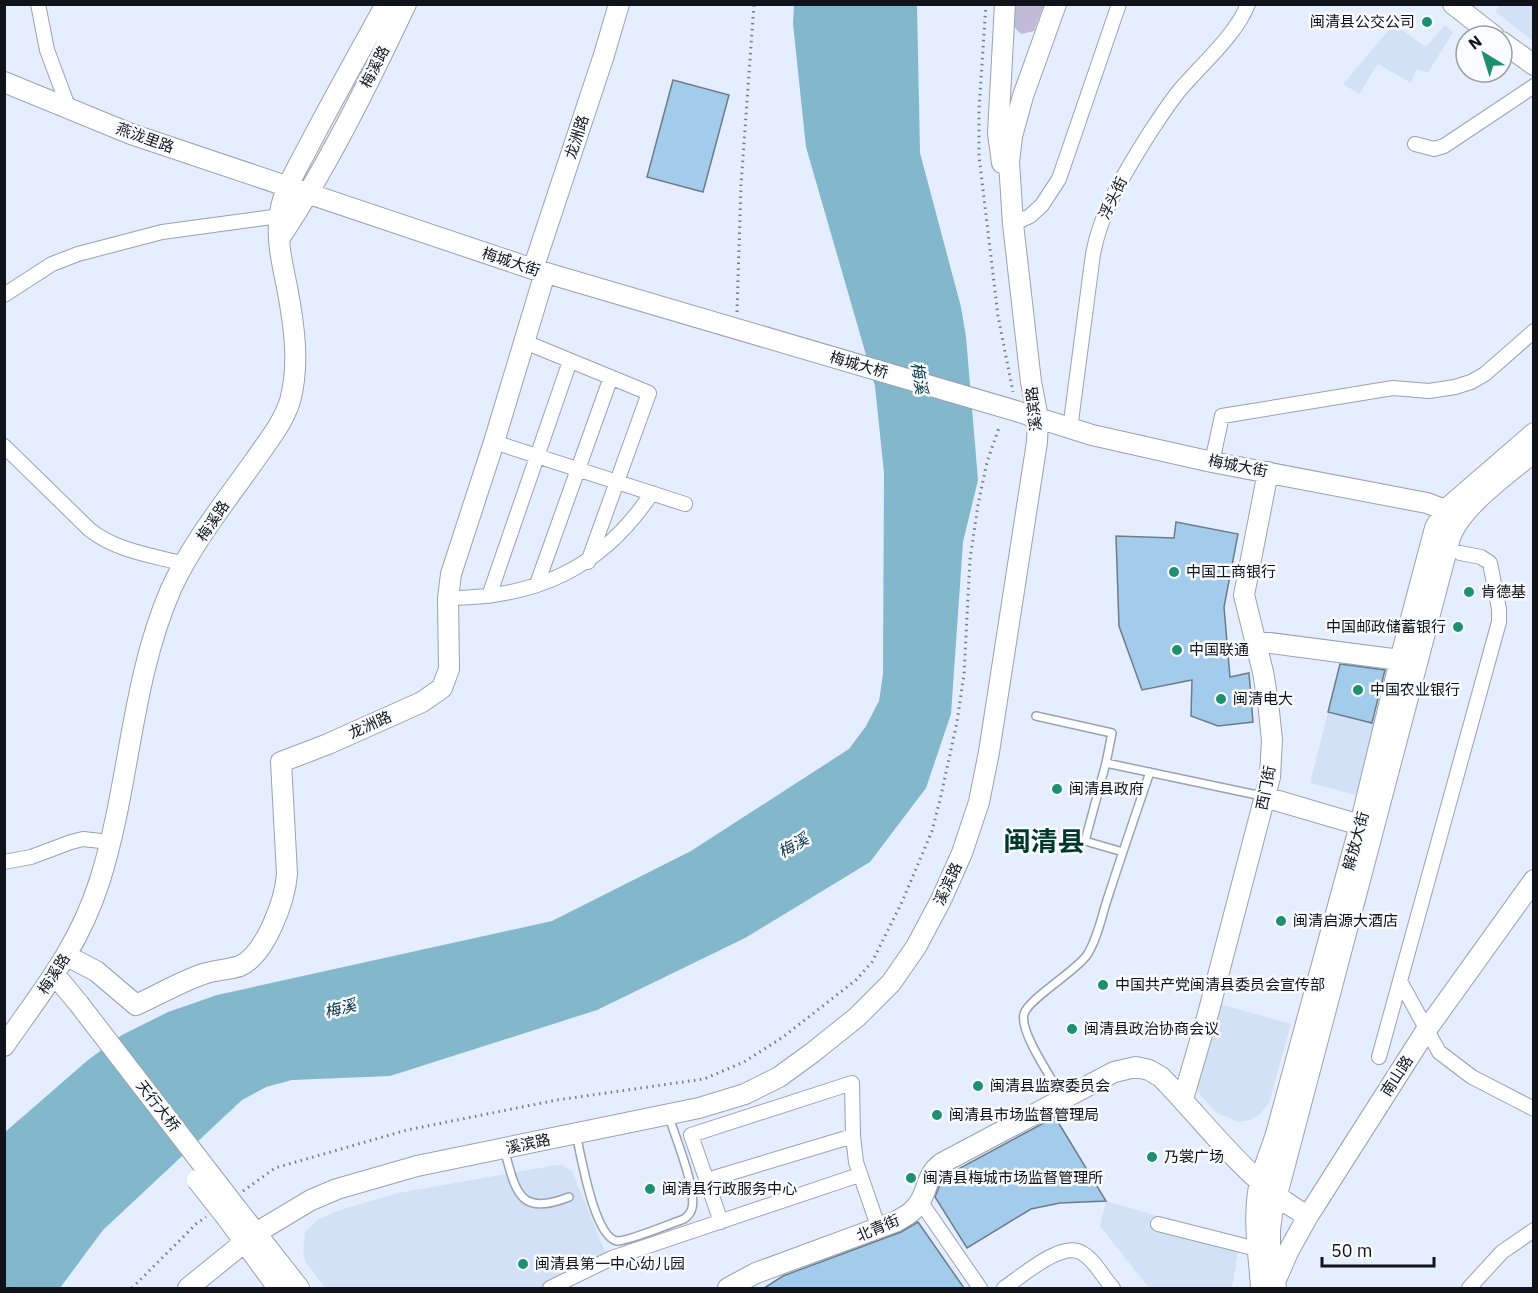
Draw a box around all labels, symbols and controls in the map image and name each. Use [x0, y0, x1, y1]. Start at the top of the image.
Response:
place label: 闽清县公交公司 [1310, 12, 1415, 31]
marker: 闽清县公交公司 [1420, 15, 1434, 29]
north arrow [1454, 24, 1514, 84]
text: N [1464, 31, 1485, 54]
street label: 梅溪路 [356, 42, 393, 91]
street label: 龙洲路 [561, 113, 593, 161]
street label: 燕泷里路 [114, 118, 177, 157]
street label: 浮头街 [1094, 173, 1131, 222]
street label: 梅城大街 [480, 243, 543, 280]
street label: 梅城大桥 [828, 347, 891, 382]
water label: 梅溪 [908, 361, 933, 397]
street label: 溪滨路 [1022, 386, 1045, 432]
street label: 梅城大街 [1207, 450, 1269, 481]
street label: 梅溪路 [192, 497, 233, 545]
place label: 中国工商银行 [1186, 562, 1276, 581]
marker: 中国工商银行 [1167, 565, 1181, 579]
place label: 肯德基 [1481, 582, 1526, 601]
marker: 肯德基 [1462, 585, 1476, 599]
place label: 中国邮政储蓄银行 [1326, 617, 1446, 636]
marker: 中国邮政储蓄银行 [1451, 620, 1465, 634]
place label: 中国联通 [1189, 640, 1249, 659]
marker: 中国联通 [1170, 643, 1184, 657]
place label: 中国农业银行 [1370, 680, 1460, 699]
marker: 中国农业银行 [1351, 683, 1365, 697]
place label: 闽清电大 [1233, 689, 1293, 708]
marker: 闽清电大 [1214, 692, 1228, 706]
street label: 龙洲路 [345, 707, 394, 742]
street label: 西门街 [1252, 764, 1279, 812]
place label: 闽清县政府 [1069, 779, 1144, 798]
marker: 闽清县政府 [1050, 782, 1064, 796]
street label: 解放大街 [1339, 809, 1372, 872]
district label: 闽清县 [1004, 823, 1085, 858]
water label: 梅溪 [774, 827, 814, 862]
street label: 溪滨路 [929, 859, 966, 908]
place label: 闽清启源大酒店 [1293, 911, 1398, 930]
marker: 闽清启源大酒店 [1274, 914, 1288, 928]
street label: 梅溪路 [33, 950, 74, 998]
place label: 中国共产党闽清县委员会宣传部 [1115, 975, 1325, 994]
marker: 中国共产党闽清县委员会宣传部 [1096, 978, 1110, 992]
water label: 梅溪 [322, 994, 360, 1022]
place label: 闽清县政治协商会议 [1084, 1019, 1219, 1038]
marker: 闽清县政治协商会议 [1065, 1022, 1079, 1036]
street label: 南山路 [1376, 1052, 1417, 1100]
street label: 天行大桥 [132, 1076, 184, 1135]
place label: 闽清县监察委员会 [990, 1076, 1110, 1095]
marker: 闽清县监察委员会 [971, 1079, 985, 1093]
place label: 闽清县市场监督管理局 [949, 1105, 1099, 1124]
marker: 闽清县市场监督管理局 [930, 1108, 944, 1122]
street label: 溪滨路 [504, 1130, 552, 1157]
place label: 乃裳广场 [1164, 1147, 1224, 1166]
marker: 乃裳广场 [1145, 1150, 1159, 1164]
place label: 闽清县梅城市场监督管理所 [923, 1168, 1103, 1187]
marker: 闽清县梅城市场监督管理所 [904, 1171, 918, 1185]
place label: 闽清县行政服务中心 [662, 1179, 797, 1198]
marker: 闽清县行政服务中心 [643, 1182, 657, 1196]
street label: 北青街 [853, 1210, 902, 1245]
scale bar [1322, 1230, 1434, 1268]
text: 50 m [1331, 1239, 1373, 1262]
place label: 闽清县第一中心幼儿园 [535, 1254, 685, 1273]
marker: 闽清县第一中心幼儿园 [516, 1257, 530, 1271]

